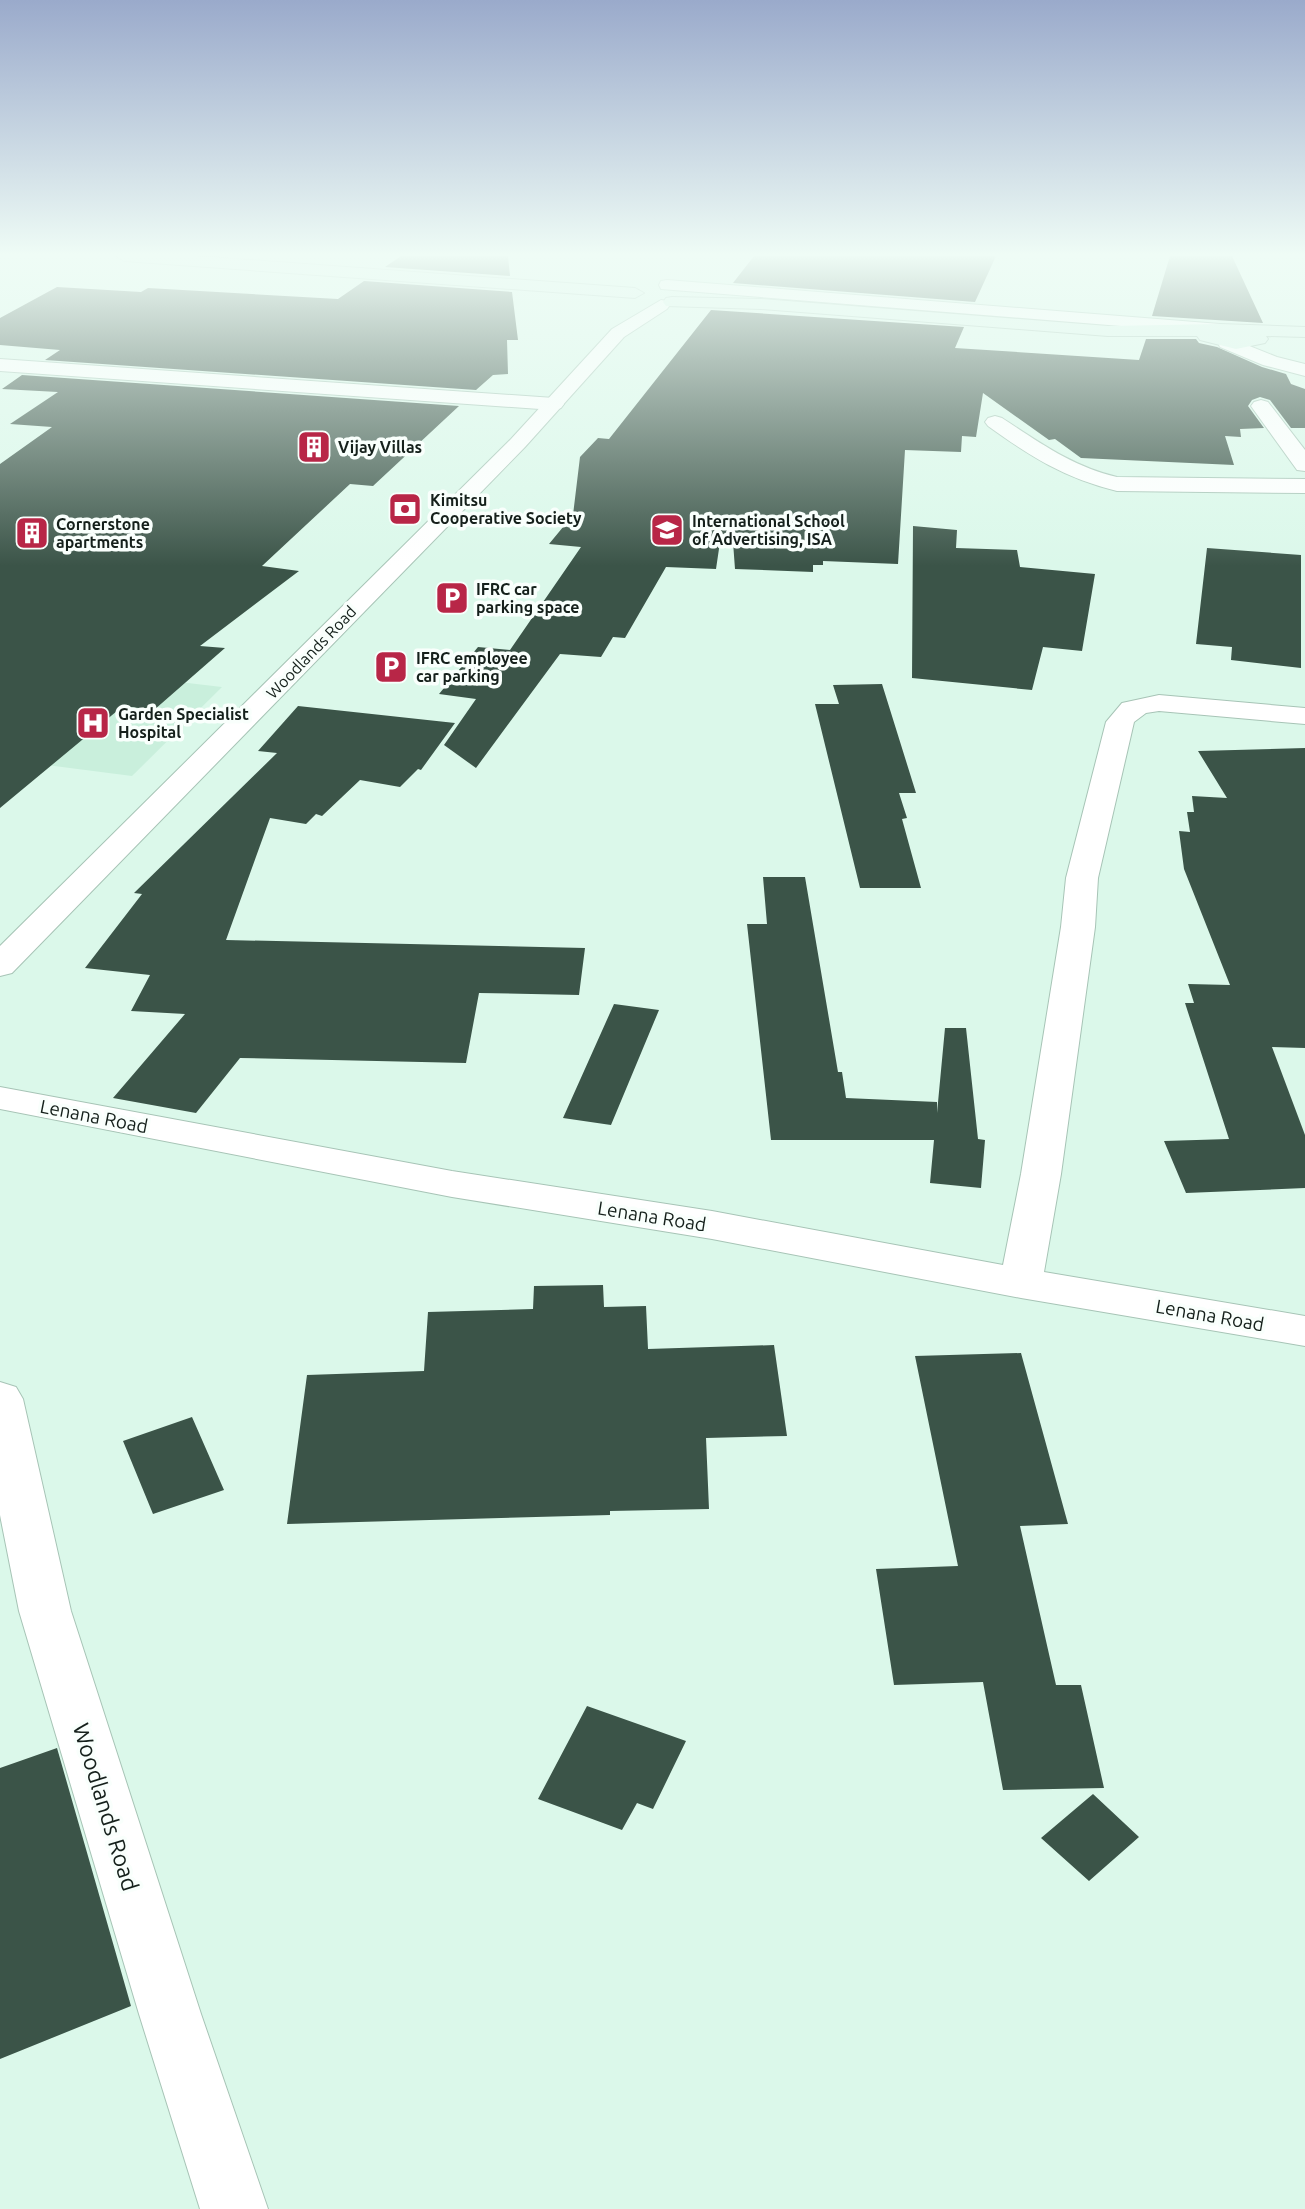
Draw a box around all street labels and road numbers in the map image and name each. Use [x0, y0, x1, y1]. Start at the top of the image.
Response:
street label: Woodlands Road [262, 602, 360, 702]
street label: Lenana Road [38, 1095, 150, 1137]
street label: Lenana Road [596, 1197, 708, 1235]
street label: Lenana Road [1154, 1295, 1266, 1335]
street label: Woodlands Road [69, 1720, 143, 1894]

